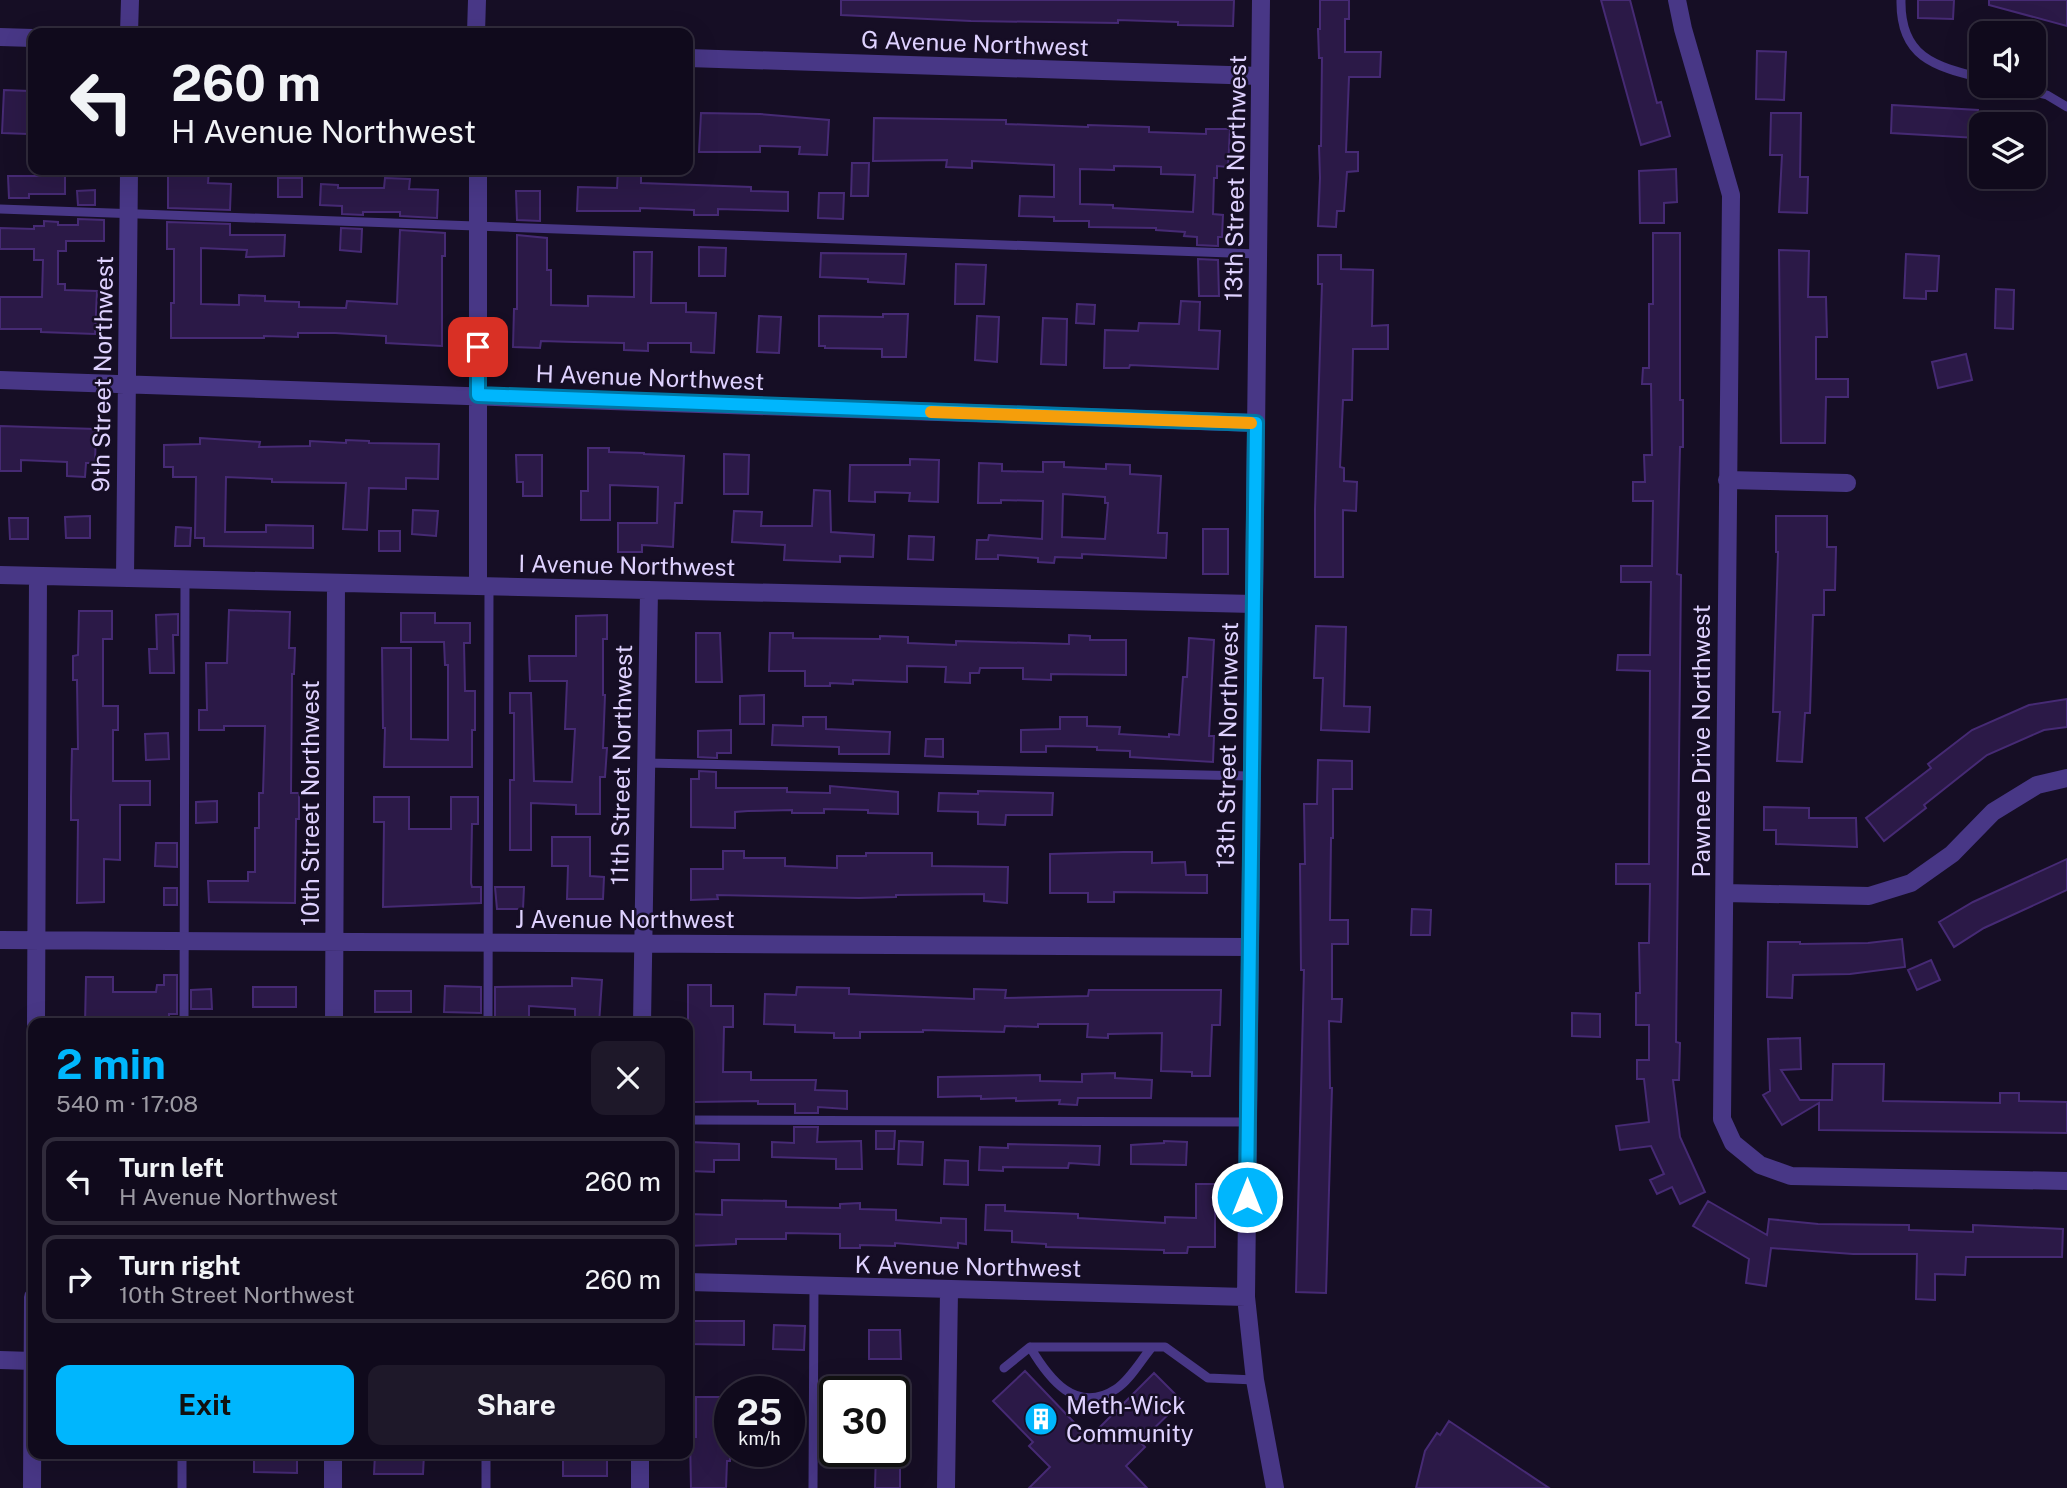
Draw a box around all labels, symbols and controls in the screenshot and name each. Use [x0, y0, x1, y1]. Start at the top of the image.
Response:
map controls [1969, 21, 2046, 189]
button: sound [1969, 21, 2046, 98]
street label: G Avenue Northwest [861, 25, 1089, 61]
text: 260 m [171, 54, 321, 112]
street label: 13th Street Northwest [1219, 55, 1251, 301]
icon: left [56, 56, 147, 147]
button: layers [1969, 112, 2046, 189]
text: H Avenue Northwest [171, 113, 476, 150]
street label: 9th Street Northwest [86, 256, 118, 492]
pin [448, 317, 508, 377]
icon: arrive [459, 328, 497, 366]
street label: H Avenue Northwest [535, 359, 765, 395]
street label: I Avenue Northwest [518, 549, 736, 581]
street label: Pawnee Drive Northwest [1687, 605, 1715, 877]
street label: 13th Street Northwest [1211, 622, 1243, 868]
street label: 11th Street Northwest [605, 644, 637, 886]
street label: 10th Street Northwest [296, 680, 324, 926]
street label: J Avenue Northwest [515, 905, 735, 933]
text: 2 min [56, 1039, 166, 1088]
button: close [591, 1041, 665, 1115]
text: 540 m · 17:08 [56, 1090, 198, 1117]
text: Turn left [119, 1152, 224, 1183]
position arrow [1210, 1160, 1284, 1234]
icon: left [60, 1162, 98, 1200]
text: 260 m [585, 1166, 661, 1197]
text: H Avenue Northwest [119, 1183, 338, 1210]
text: Turn right [119, 1250, 241, 1281]
street label: K Avenue Northwest [854, 1250, 1082, 1282]
icon: right [60, 1260, 98, 1298]
text: 260 m [585, 1264, 661, 1295]
text: 10th Street Northwest [119, 1281, 355, 1308]
button: Exit [56, 1365, 354, 1445]
button: Share [368, 1365, 665, 1445]
speed limit sign: 30 [819, 1376, 910, 1467]
place label: Meth-Wick Community [1066, 1391, 1194, 1447]
text: 25 [737, 1392, 782, 1433]
building icon: Meth-Wick Community [1022, 1400, 1060, 1438]
text: km/h [738, 1428, 781, 1449]

